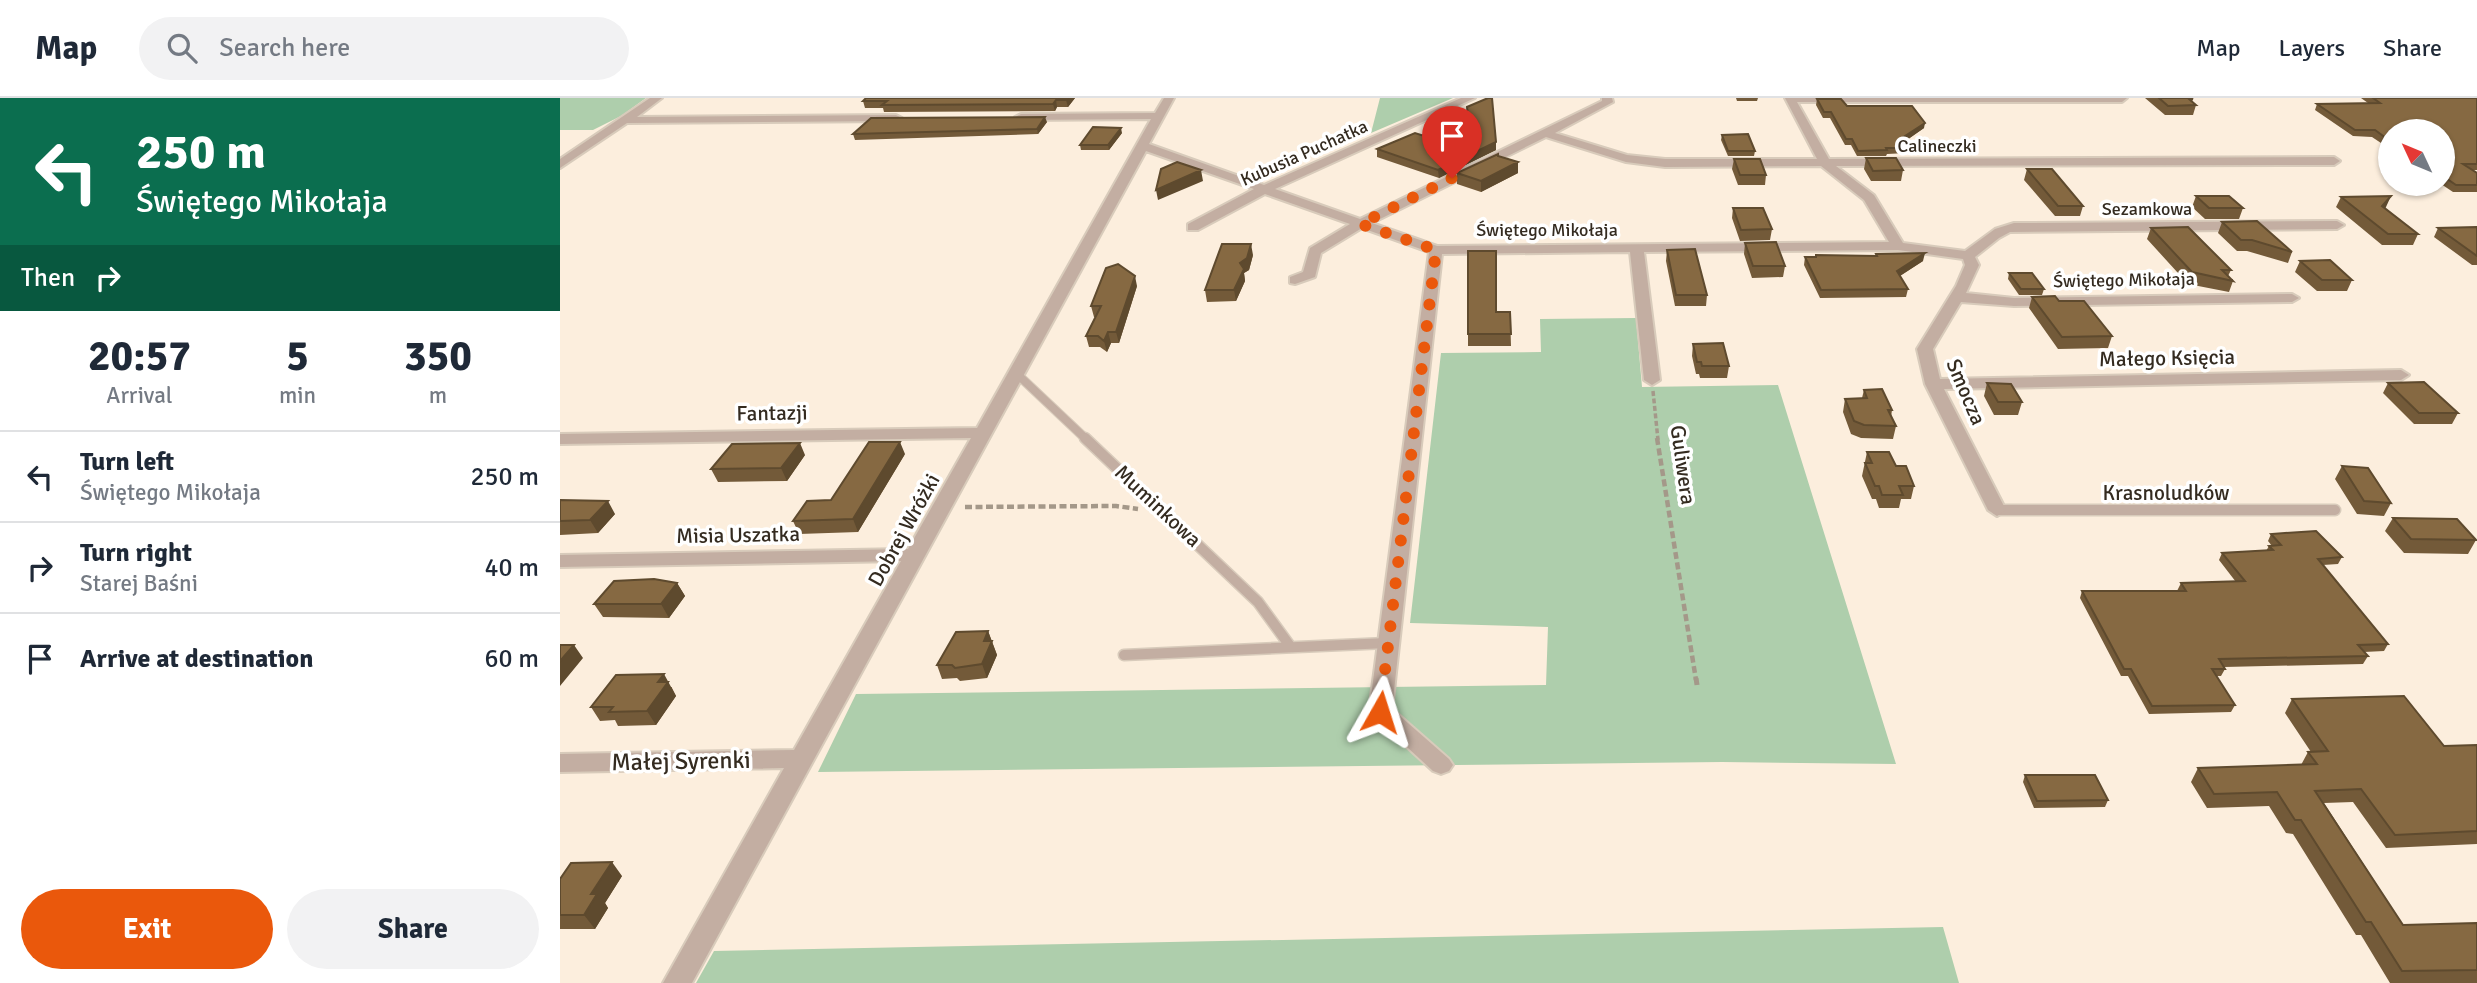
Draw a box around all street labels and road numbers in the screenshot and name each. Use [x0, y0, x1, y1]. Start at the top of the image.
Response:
street label: Kubusia Puchatka [1237, 115, 1371, 191]
street label: Calineczki [1897, 135, 1977, 157]
street label: Sezamkowa [2102, 198, 2192, 220]
street label: Świętego Mikołaja [1476, 219, 1618, 241]
street label: Świętego Mikołaja [2053, 268, 2195, 292]
street label: Małego Księcia [2099, 344, 2235, 372]
street label: Smocza [1941, 355, 1991, 429]
street label: Fantazji [736, 399, 808, 427]
street label: Guliwera [1665, 423, 1701, 507]
street label: Muminkowa [1109, 459, 1207, 553]
street label: Dobrej Wróżki [862, 469, 946, 591]
street label: Krasnoludków [2103, 480, 2229, 506]
street label: Misia Uszatka [676, 521, 800, 549]
street label: Małej Syrenki [611, 745, 751, 777]

